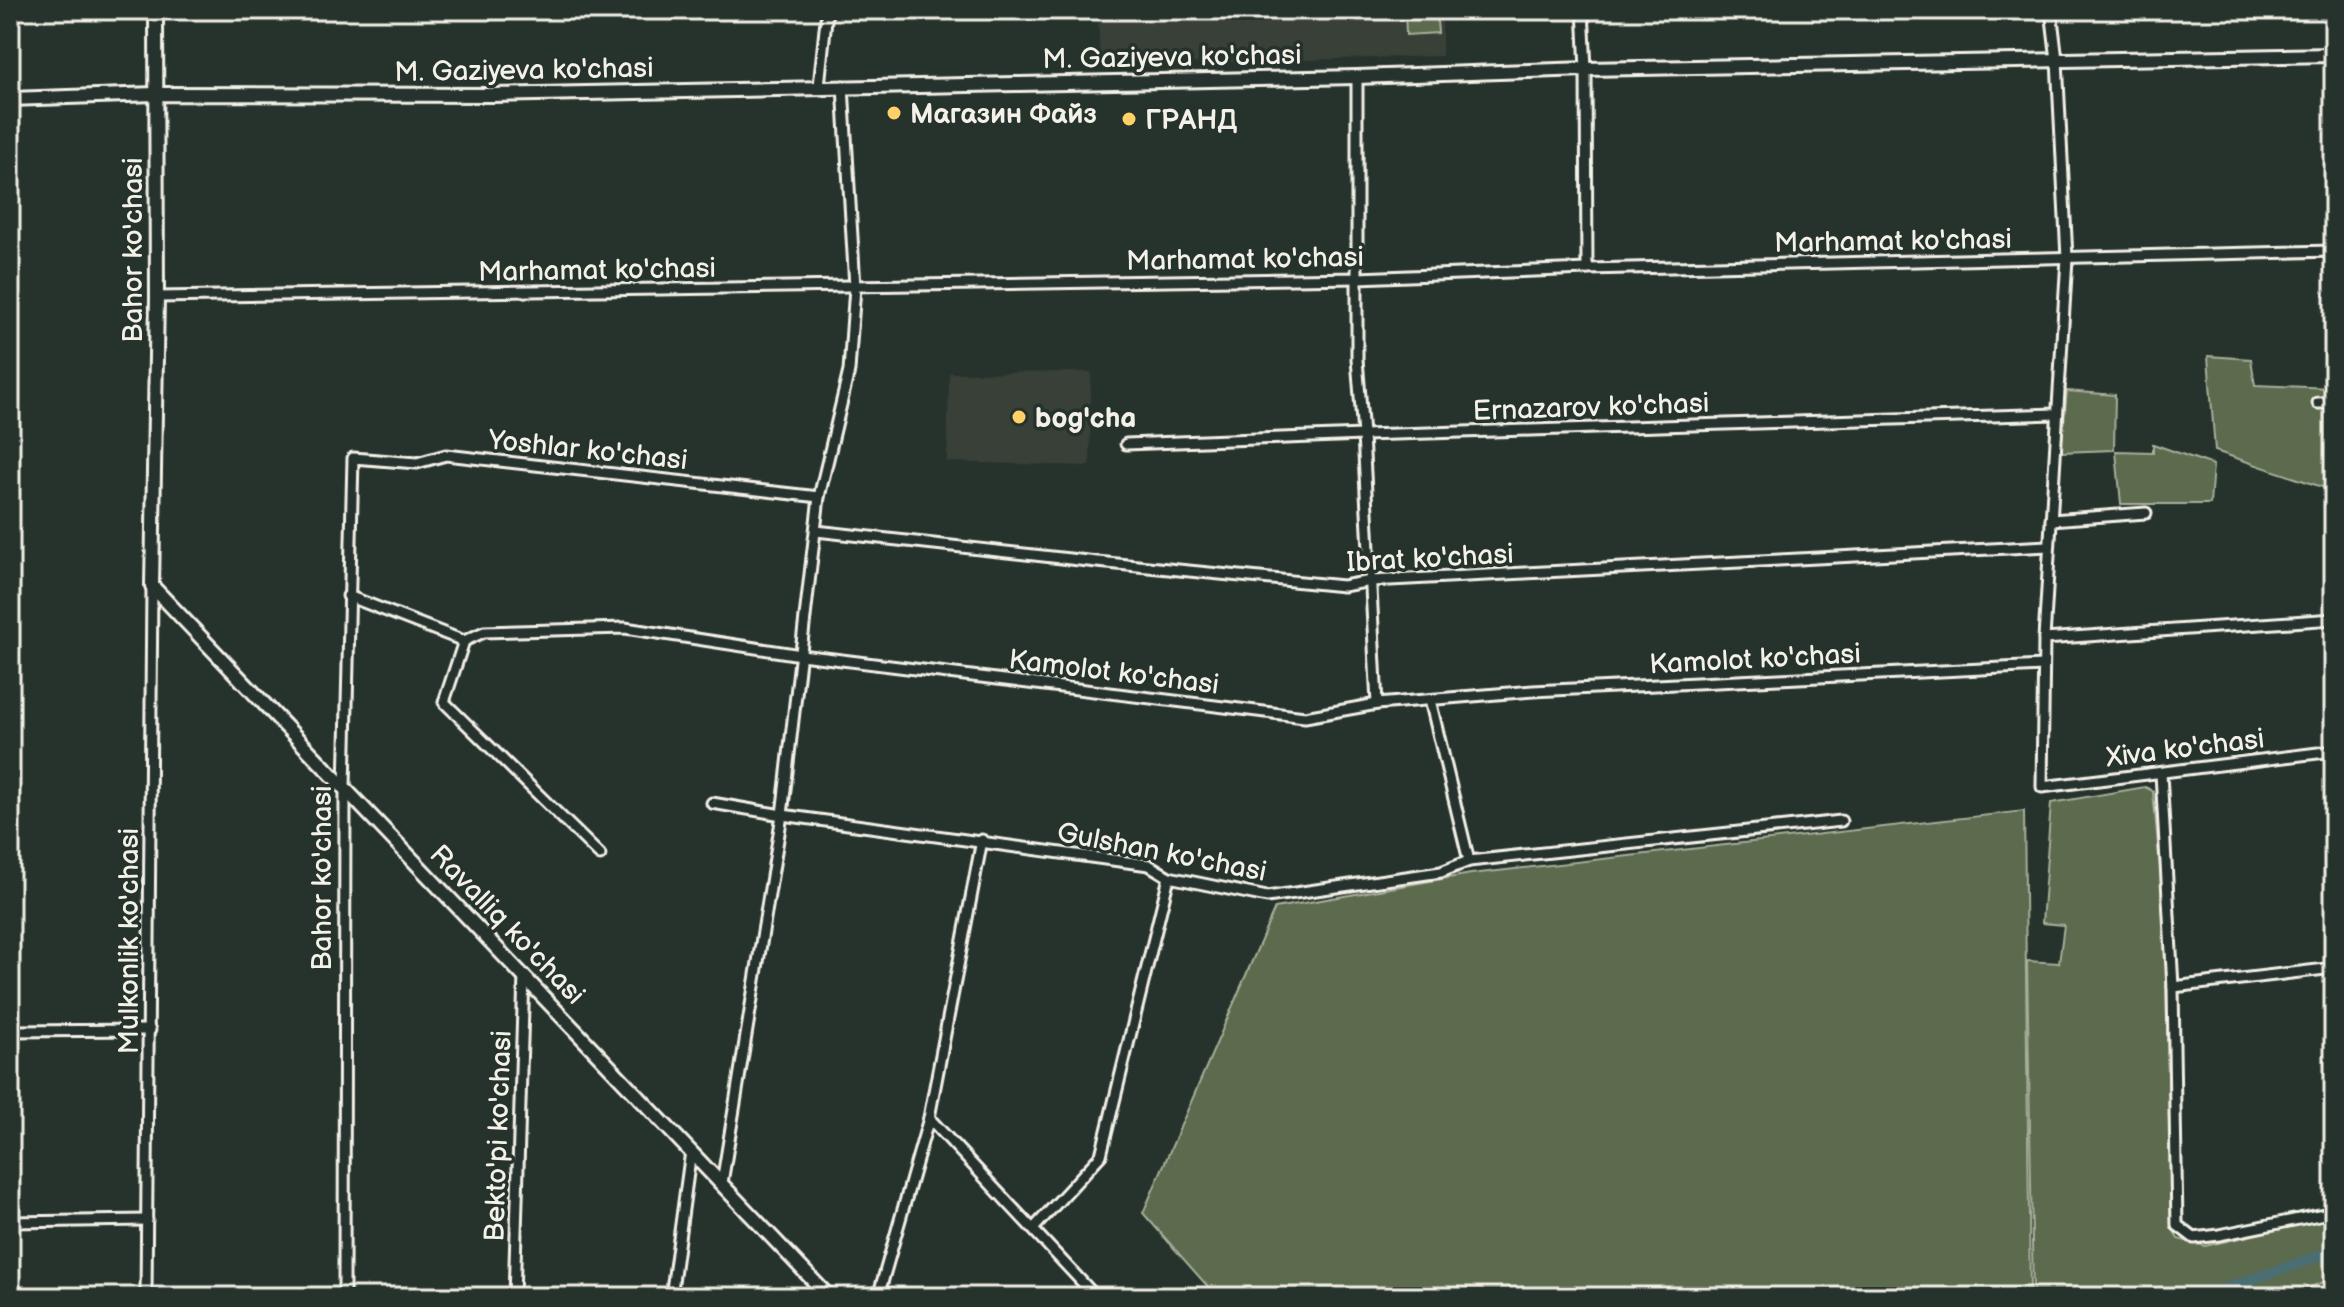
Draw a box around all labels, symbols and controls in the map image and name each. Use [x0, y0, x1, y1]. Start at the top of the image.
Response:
street label: M. Gaziyeva ko'chasi [1042, 39, 1302, 76]
street label: M. Gaziyeva ko'chasi [394, 52, 654, 89]
place label: Магазин Файз [910, 98, 1097, 131]
marker: Магазин Файз [885, 104, 903, 122]
place label: ГРАНД [1145, 104, 1237, 137]
marker: ГРАНД [1120, 110, 1138, 128]
street label: Bahor ko'chasi [117, 157, 150, 343]
street label: Marhamat ko'chasi [1774, 223, 2012, 260]
street label: Marhamat ko'chasi [1126, 241, 1364, 278]
street label: Marhamat ko'chasi [478, 252, 716, 289]
street label: Ernazarov ko'chasi [1472, 387, 1710, 428]
place label: bog'cha [1035, 402, 1136, 435]
marker: bog'cha [1010, 408, 1028, 426]
street label: Yoshlar ko'chasi [486, 424, 689, 477]
street label: Ibrat ko'chasi [1346, 538, 1514, 579]
street label: Kamolot ko'chasi [1649, 637, 1862, 682]
street label: Kamolot ko'chasi [1007, 643, 1221, 702]
street label: Xiva ko'chasi [2103, 722, 2266, 775]
street label: Bahor ko'chasi [306, 785, 339, 971]
street label: Gulshan ko'chasi [1054, 816, 1269, 889]
street label: Mulkonlik ko'chasi [113, 828, 146, 1054]
street label: Ravalliq ko'chasi [422, 838, 591, 1012]
street label: Bekto'pi ko'chasi [478, 1030, 519, 1242]

